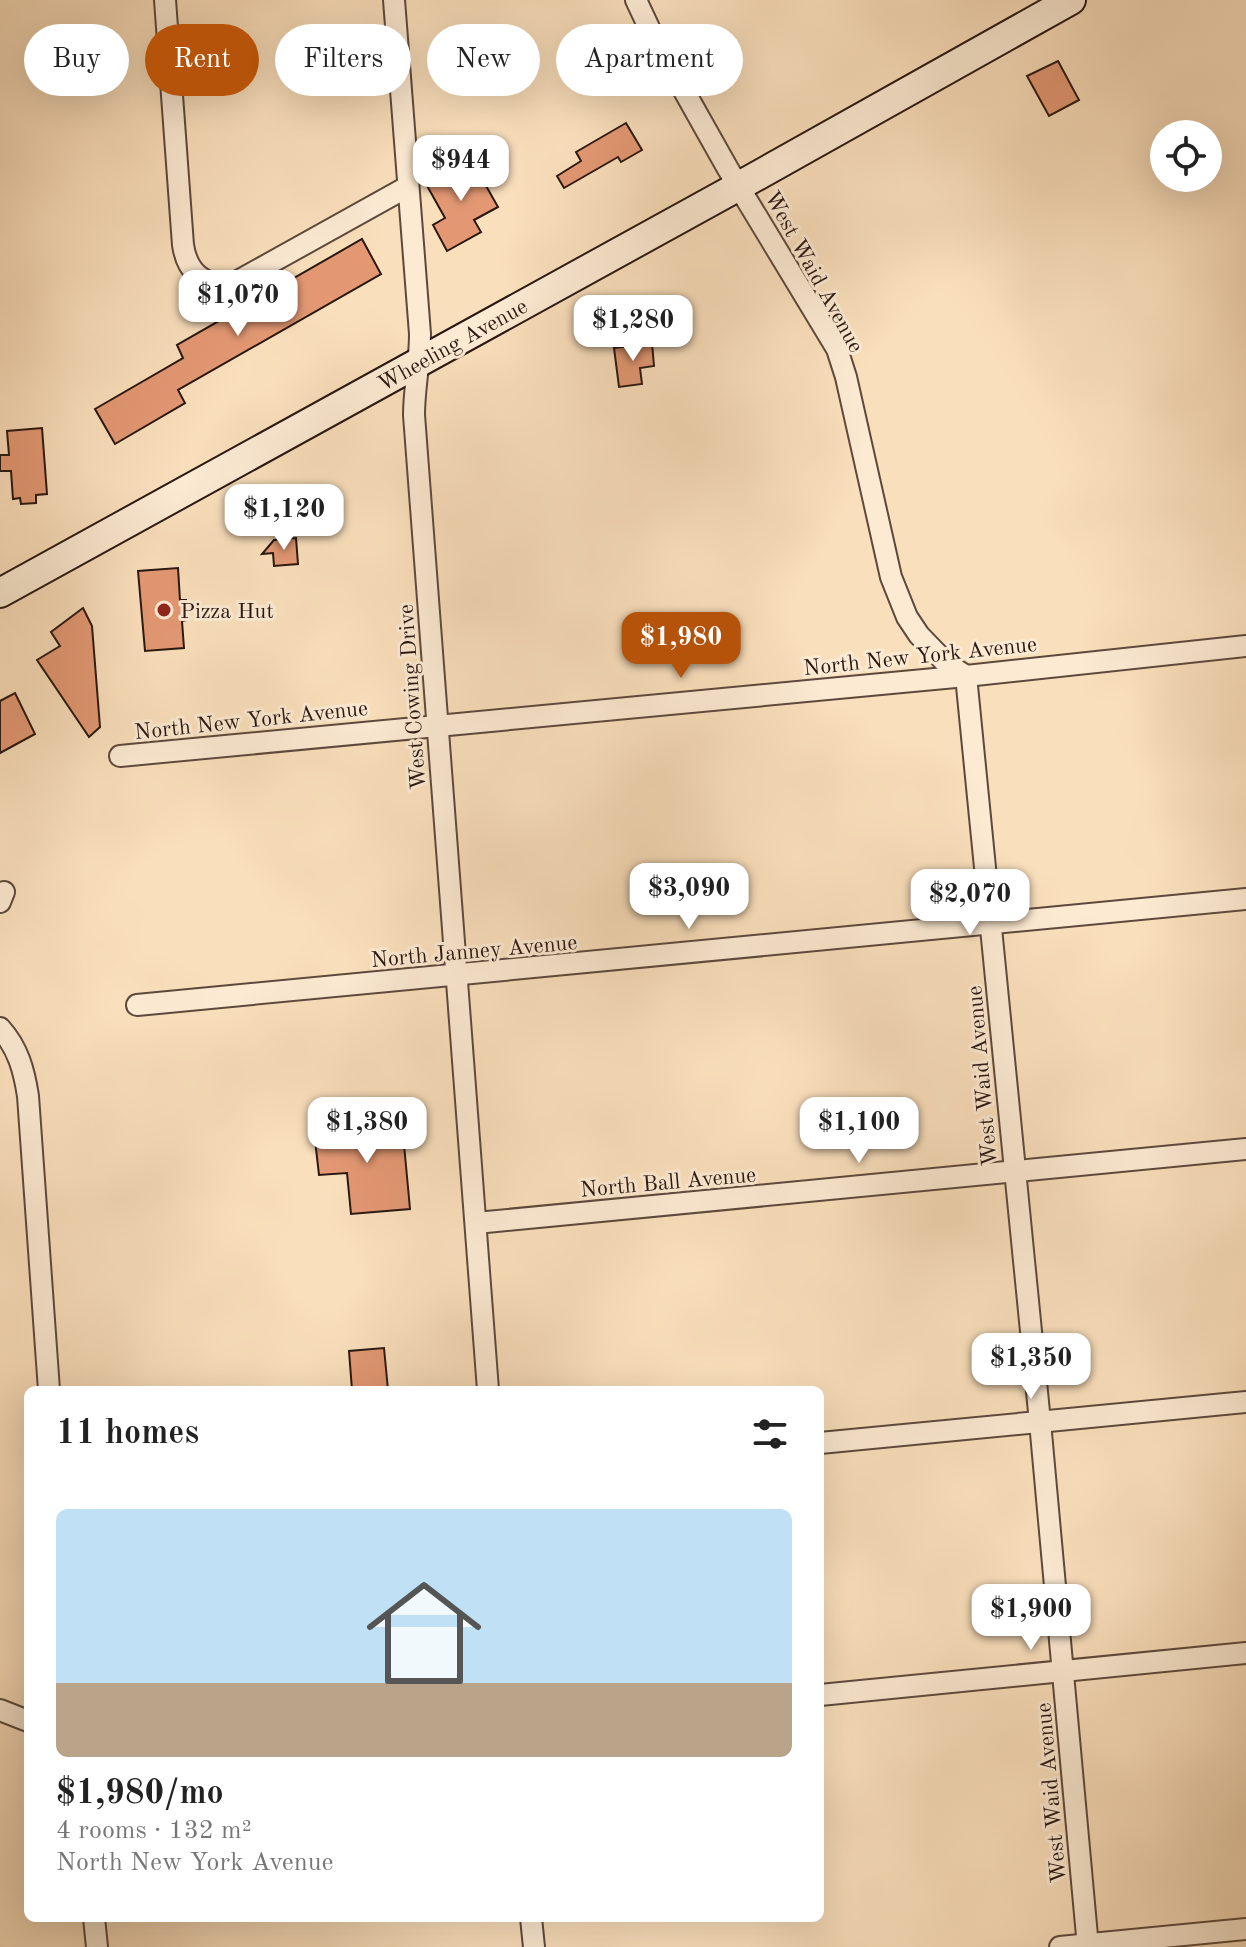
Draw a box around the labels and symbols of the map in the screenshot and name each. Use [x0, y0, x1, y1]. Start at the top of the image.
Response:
pin: $944 [414, 135, 508, 203]
street label: West Waid Avenue [760, 187, 867, 356]
pin: $1,070 [173, 270, 303, 338]
pin: $1,280 [568, 295, 698, 363]
street label: Wheeling Avenue [374, 296, 532, 396]
pin: $1,120 [219, 484, 349, 552]
marker: Pizza Hut [155, 601, 173, 619]
place label: Pizza Hut [180, 601, 274, 623]
street label: West Cowing Drive [396, 603, 430, 790]
pin: $1,980 [616, 612, 746, 680]
street label: North New York Avenue [802, 634, 1038, 680]
street label: North New York Avenue [133, 698, 369, 744]
pin: $3,090 [624, 863, 754, 931]
pin: $2,070 [905, 869, 1035, 937]
street label: North Janney Avenue [370, 932, 578, 972]
street label: West Waid Avenue [964, 985, 1002, 1167]
pin: $1,380 [302, 1097, 432, 1165]
pin: $1,100 [794, 1097, 924, 1165]
street label: North Ball Avenue [579, 1164, 757, 1202]
pin: $1,350 [966, 1333, 1096, 1401]
pin: $1,900 [966, 1584, 1096, 1652]
street label: West Waid Avenue [1033, 1702, 1071, 1884]

